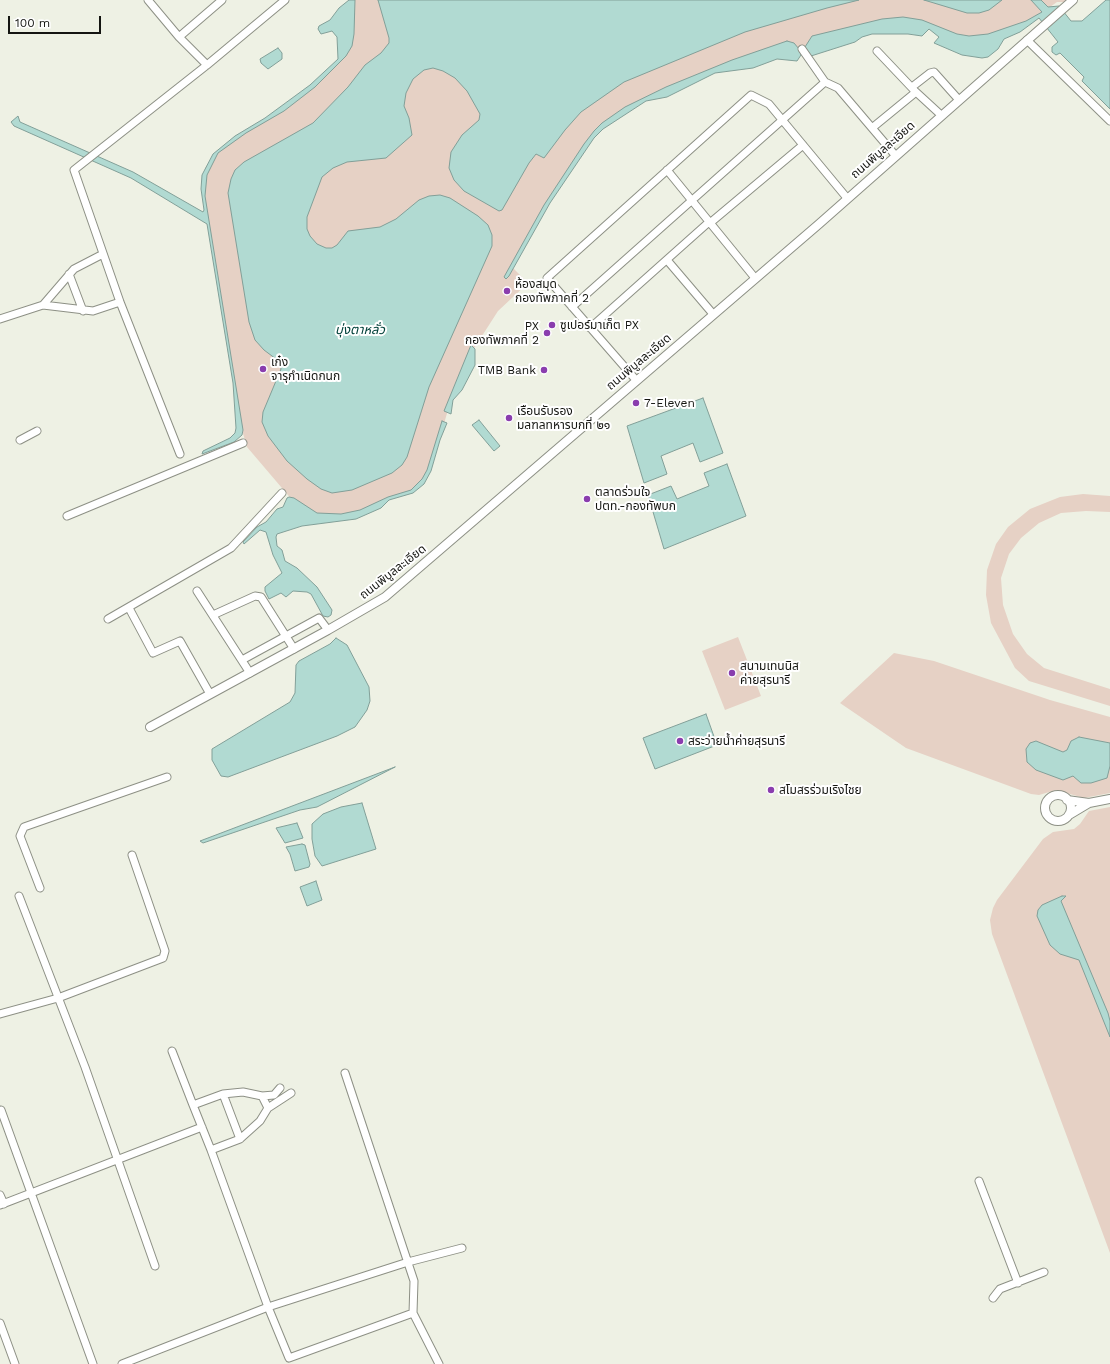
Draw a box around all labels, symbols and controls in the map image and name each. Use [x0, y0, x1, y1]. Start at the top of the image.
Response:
scale bar [10, 8, 103, 34]
text: 100 m [15, 16, 50, 30]
street label: ถนนพิบูลละเอียด [848, 118, 918, 182]
place label: ห้องสมุด กองทัพภาคที่ 2 [515, 277, 589, 305]
marker: ห้องสมุด กองทัพภาคที่ 2 [502, 286, 512, 296]
place label: ซูเปอร์มาเก็ต PX [560, 318, 639, 332]
place label: PX กองทัพภาคที่ 2 [465, 319, 539, 347]
marker: ซูเปอร์มาเก็ต PX [547, 320, 557, 330]
water label: บุ่งตาหลั่ว [335, 322, 385, 338]
marker: PX กองทัพภาคที่ 2 [542, 328, 552, 338]
street label: ถนนพิบูลละเอียด [604, 331, 674, 393]
place label: เก๋ง จารุกำเนิดกนก [271, 355, 340, 383]
place label: TMB Bank [478, 363, 536, 377]
marker: เก๋ง จารุกำเนิดกนก [258, 364, 268, 374]
marker: TMB Bank [539, 365, 549, 375]
place label: 7-Eleven [644, 396, 695, 410]
marker: 7-Eleven [631, 398, 641, 408]
place label: เรือนรับรอง มลฑลทหารบกที่ ๒๑ [517, 404, 610, 432]
marker: เรือนรับรอง มลฑลทหารบกที่ ๒๑ [504, 413, 514, 423]
place label: ตลาดร่วมใจ ปตท.-กองทัพบก [595, 485, 676, 513]
marker: ตลาดร่วมใจ ปตท.-กองทัพบก [582, 494, 592, 504]
street label: ถนนพิบูลละเอียด [357, 542, 429, 602]
place label: สนามเทนนิส ค่ายสุรนารี [740, 659, 799, 687]
marker: สนามเทนนิส ค่ายสุรนารี [727, 668, 737, 678]
place label: สระว่ายนํ้าค่ายสุรนารี [688, 734, 785, 748]
marker: สระว่ายนํ้าค่ายสุรนารี [675, 736, 685, 746]
place label: สโมสรร่วมเริงไชย [779, 783, 862, 797]
marker: สโมสรร่วมเริงไชย [766, 785, 776, 795]

